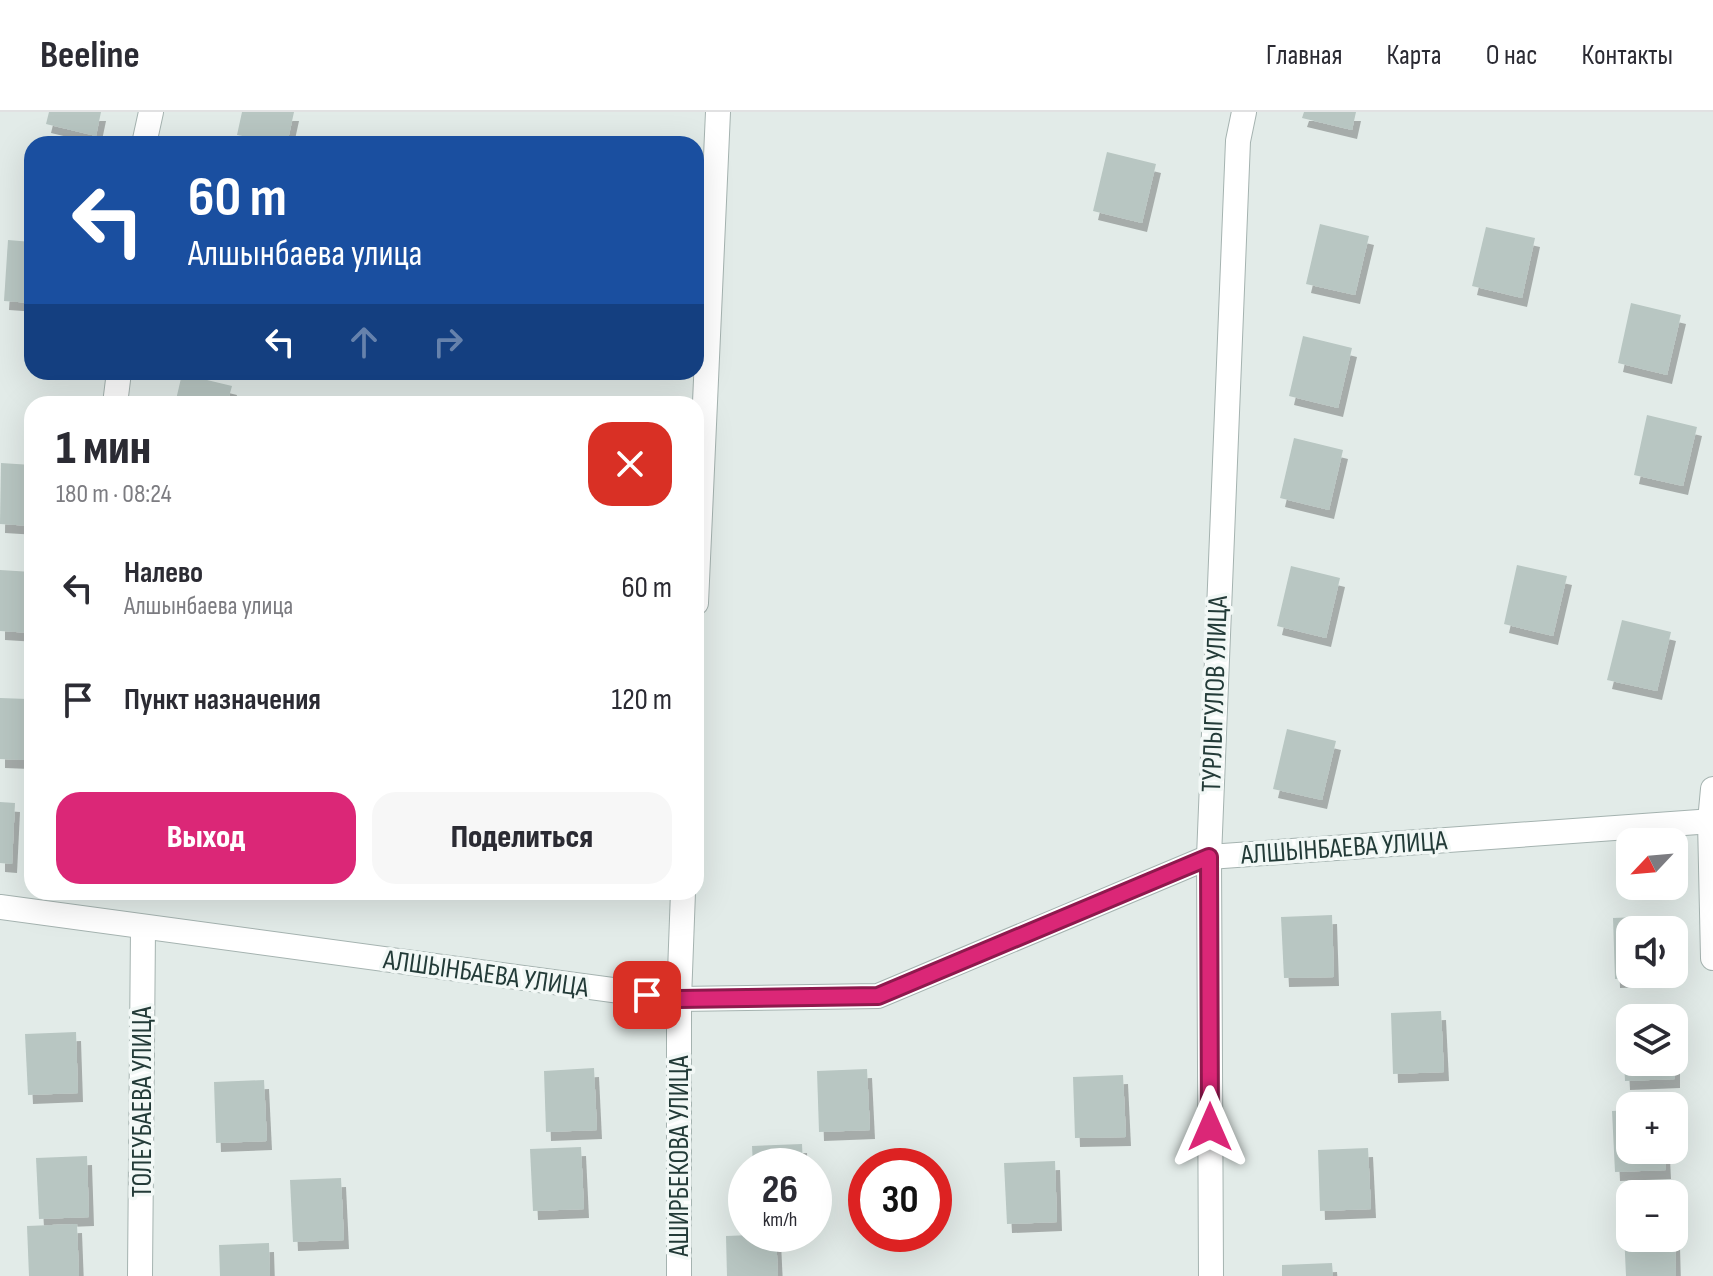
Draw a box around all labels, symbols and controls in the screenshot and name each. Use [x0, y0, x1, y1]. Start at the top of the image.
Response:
text: Beeline [40, 33, 140, 78]
text: Главная [1266, 39, 1342, 72]
text: Карта [1386, 39, 1442, 72]
text: О нас [1486, 39, 1538, 72]
text: Контакты [1582, 39, 1673, 72]
text: 60 m [188, 165, 287, 232]
icon: left [56, 168, 160, 272]
text: Алшынбаева улица [188, 233, 422, 276]
icon: left [258, 320, 302, 364]
icon: ahead [342, 320, 386, 364]
icon: right [426, 320, 470, 364]
text: 1 мин [56, 420, 151, 477]
button: close [588, 422, 672, 506]
text: 180 m · 08:24 [56, 479, 172, 510]
text: Налево [124, 555, 203, 591]
icon: left [56, 566, 100, 610]
text: 60 m [621, 570, 672, 606]
text: Алшынбаева улица [124, 591, 293, 622]
street label: ТУРЛЫГУЛОВ УЛИЦА [1195, 594, 1235, 793]
icon: arrive [56, 678, 100, 722]
text: Пункт назначения [124, 682, 321, 718]
text: 120 m [611, 682, 672, 718]
button: Выход [56, 792, 356, 884]
button: Поделиться [372, 792, 672, 884]
street label: АЛШЫНБАЕВА УЛИЦА [1239, 824, 1449, 872]
north arrow [1616, 828, 1688, 900]
map controls [1616, 828, 1688, 1252]
button: sound [1616, 916, 1688, 988]
street label: АЛШЫНБАЕВА УЛИЦА [380, 943, 592, 1005]
pin [613, 961, 681, 1029]
icon: arrive [625, 973, 669, 1017]
button: layers [1616, 1004, 1688, 1076]
street label: ТОЛЕУБАЕВА УЛИЦА [126, 1006, 159, 1197]
street label: АШИРБЕКОВА УЛИЦА [663, 1055, 696, 1257]
position arrow [1168, 1085, 1252, 1169]
button: + [1616, 1092, 1688, 1164]
speed limit sign: 30 [848, 1148, 952, 1252]
text: 26 [762, 1166, 798, 1214]
button: − [1616, 1180, 1688, 1252]
text: km/h [763, 1208, 797, 1232]

